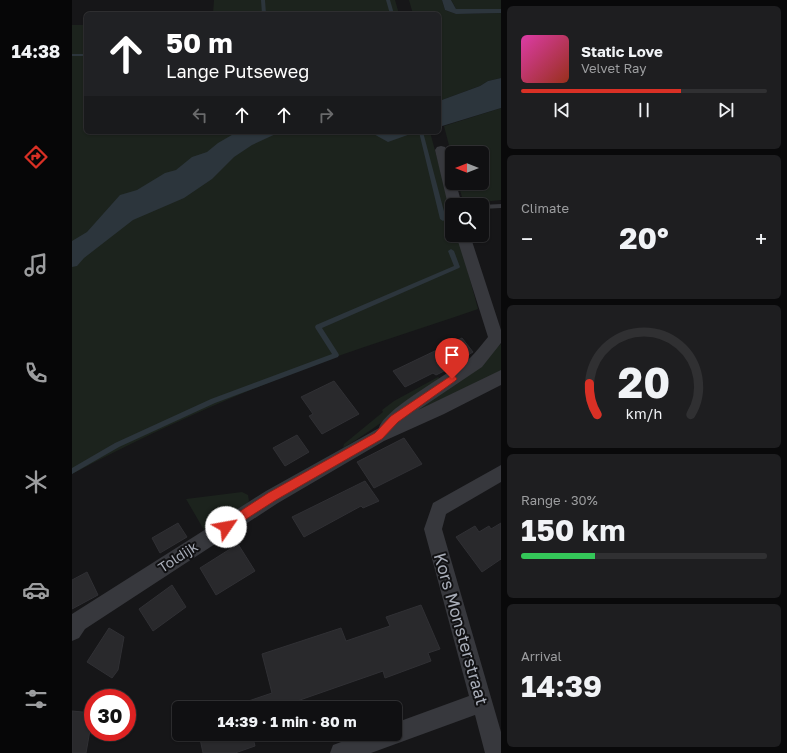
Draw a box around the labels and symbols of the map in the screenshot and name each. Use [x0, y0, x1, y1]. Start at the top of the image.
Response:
north arrow [445, 146, 489, 190]
pin [435, 338, 469, 379]
position arrow [205, 506, 247, 548]
street label: Toldijk [155, 537, 201, 576]
street label: Kors Monsterstraat [430, 550, 493, 707]
speed limit sign: 30 [84, 689, 136, 741]

